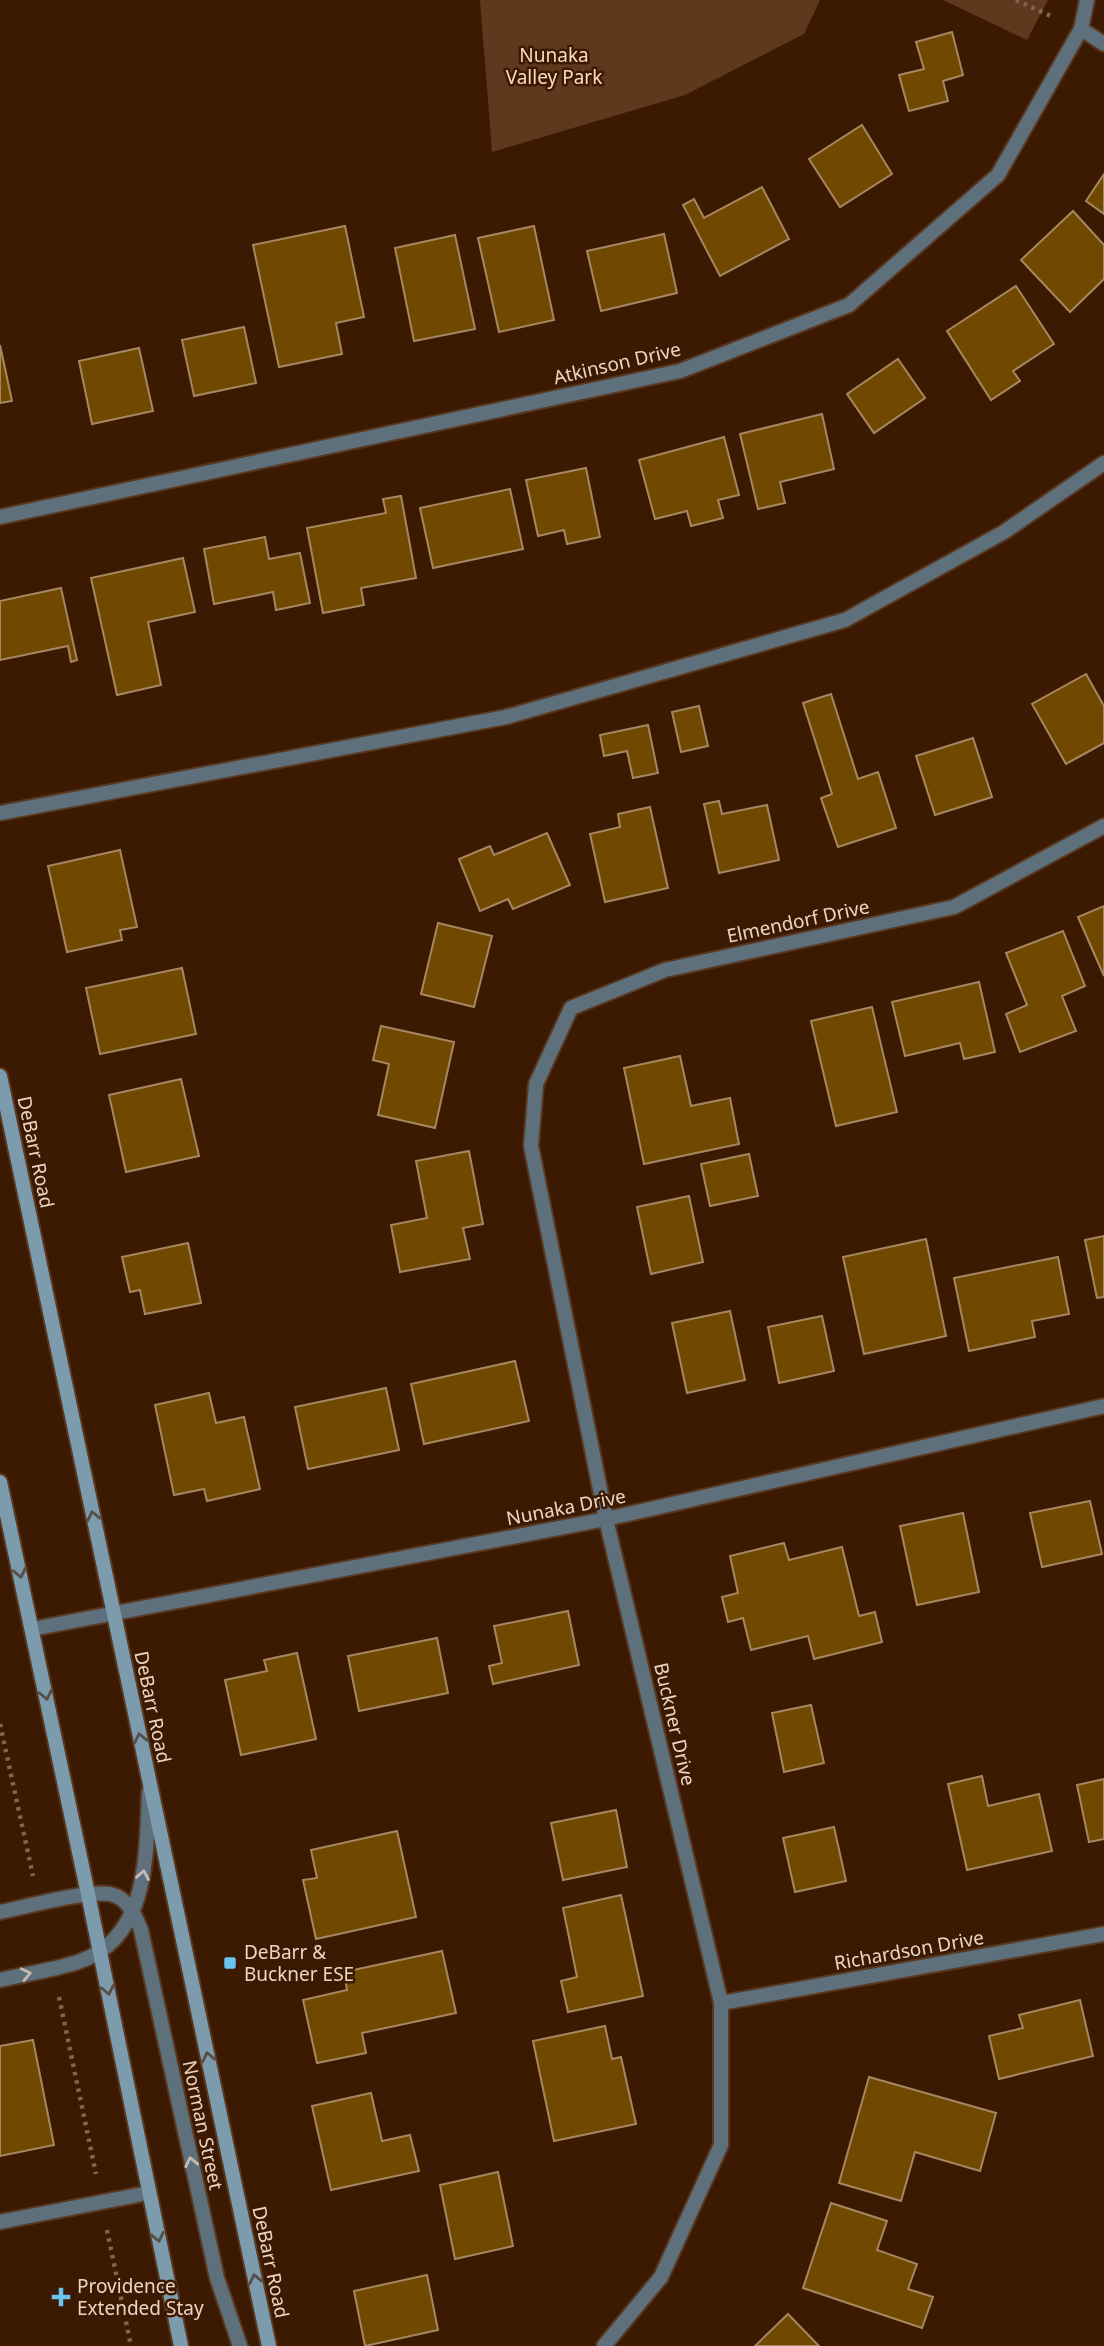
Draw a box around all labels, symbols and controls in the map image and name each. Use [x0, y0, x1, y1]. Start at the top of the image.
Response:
park label: Nunaka Valley Park [506, 42, 602, 90]
street label: Atkinson Drive [551, 336, 683, 390]
street label: Elmendorf Drive [724, 893, 872, 949]
street label: DeBarr Road [11, 1094, 61, 1210]
street label: Nunaka Drive [504, 1483, 628, 1531]
one-way arrow [86, 1510, 101, 1522]
one-way arrow [11, 1567, 26, 1579]
street label: DeBarr Road [128, 1649, 178, 1765]
street label: Buckner Drive [648, 1660, 702, 1788]
one-way arrow [38, 1689, 53, 1701]
one-way arrow [133, 1732, 148, 1744]
one-way arrow [135, 1869, 150, 1881]
street label: Richardson Drive [832, 1924, 986, 1976]
place label: DeBarr & Buckner ESE [244, 1939, 354, 1987]
marker: DeBarr & Buckner ESE [222, 1955, 238, 1971]
one-way arrow [20, 1968, 32, 1982]
one-way arrow [99, 1984, 114, 1996]
one-way arrow [201, 2051, 216, 2063]
street label: Norman Street [177, 2058, 229, 2192]
one-way arrow [185, 2156, 200, 2168]
street label: DeBarr Road [246, 2204, 296, 2320]
one-way arrow [149, 2231, 164, 2243]
place label: Providence Extended Stay [77, 2273, 204, 2321]
one-way arrow [248, 2273, 263, 2285]
marker: Providence Extended Stay [51, 2287, 71, 2307]

